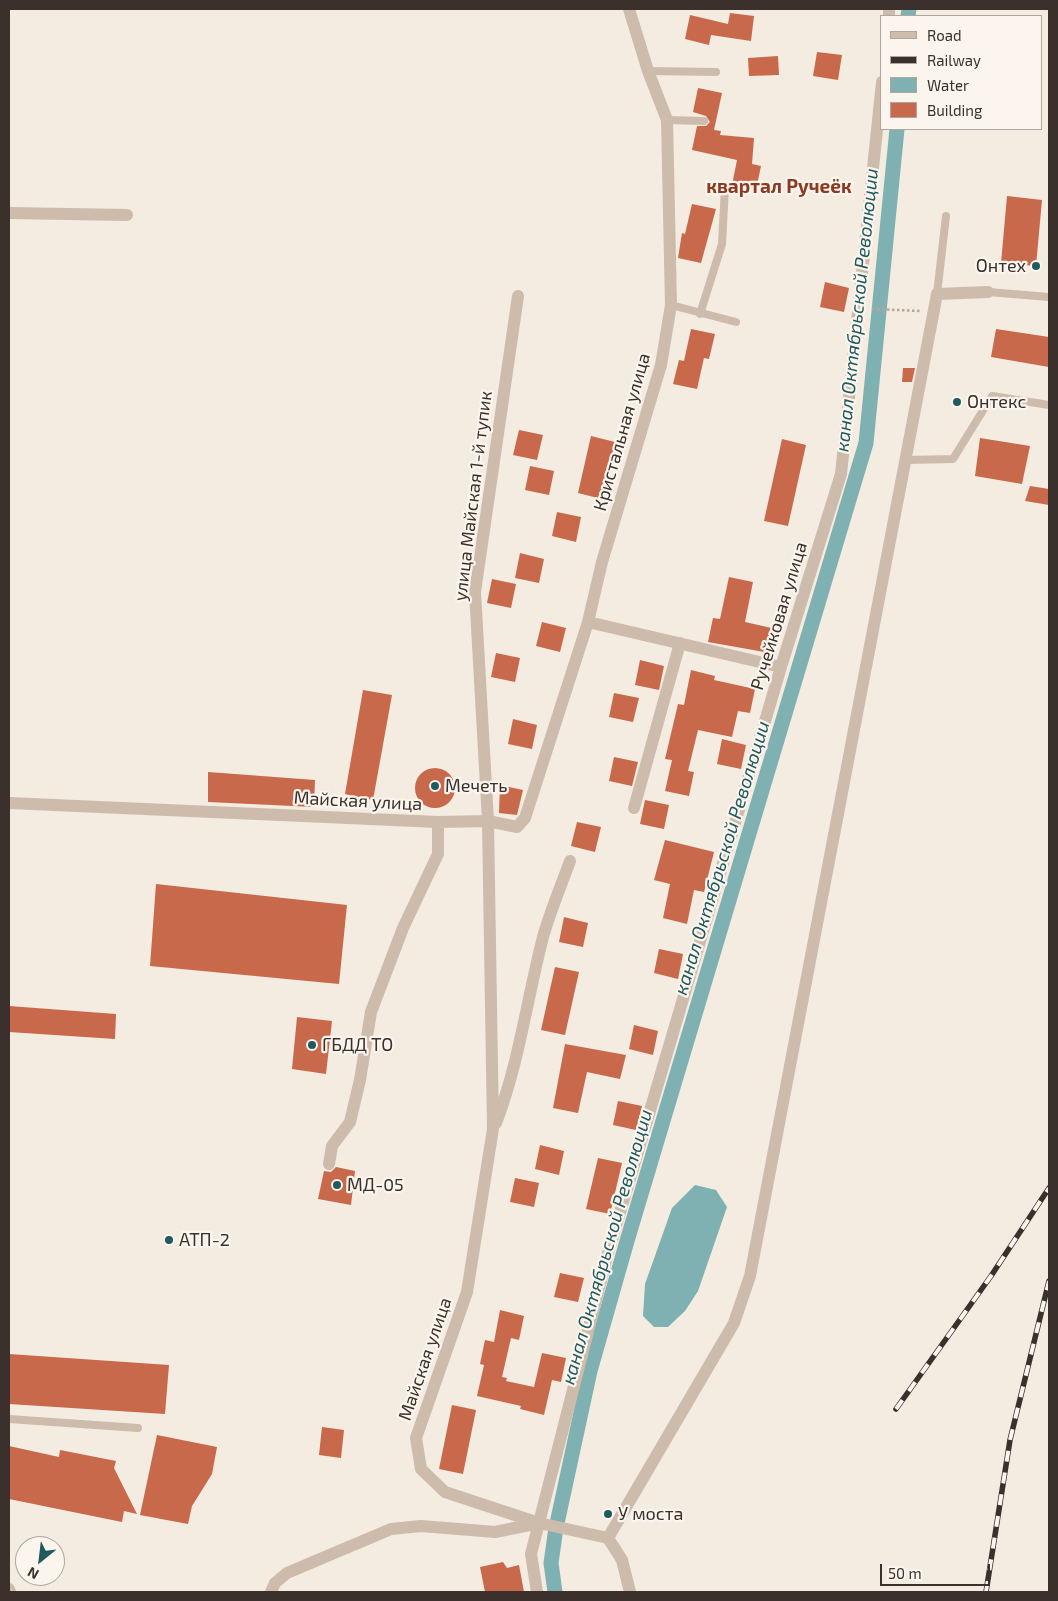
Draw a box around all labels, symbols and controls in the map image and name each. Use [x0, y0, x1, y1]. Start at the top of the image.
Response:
legend [880, 15, 1043, 130]
text: Road [927, 26, 962, 44]
text: Railway [927, 51, 981, 69]
text: Water [927, 76, 969, 94]
text: Building [927, 101, 982, 119]
water label: канал Октябрьской Революции [831, 167, 883, 453]
district label: квартал Ручеёк [706, 176, 852, 198]
place label: Онтех [976, 255, 1026, 277]
marker: Онтех [1030, 260, 1042, 272]
street label: Кристальная улица [589, 351, 655, 513]
street label: улица Майская 1-й тупик [449, 390, 497, 602]
place label: Онтекс [967, 391, 1026, 413]
marker: Онтекс [951, 396, 963, 408]
street label: Ручейковая улица [746, 539, 812, 693]
water label: канал Октябрьской Революции [669, 718, 775, 998]
place label: Мечеть [445, 775, 508, 797]
marker: Мечеть [429, 780, 441, 792]
street label: Майская улица [293, 787, 423, 815]
place label: ГБДД ТО [322, 1034, 393, 1056]
marker: ГБДД ТО [306, 1039, 318, 1051]
water label: канал Октябрьской Революции [557, 1107, 657, 1387]
place label: МД-05 [347, 1174, 404, 1196]
marker: МД-05 [331, 1179, 343, 1191]
place label: АТП-2 [179, 1229, 230, 1251]
marker: АТП-2 [163, 1234, 175, 1246]
street label: Майская улица [394, 1295, 456, 1423]
place label: У моста [618, 1503, 683, 1525]
marker: У моста [602, 1508, 614, 1520]
north arrow [15, 1536, 65, 1586]
scale bar [883, 1554, 993, 1586]
text: N [24, 1564, 42, 1584]
text: 50 m [888, 1564, 922, 1582]

